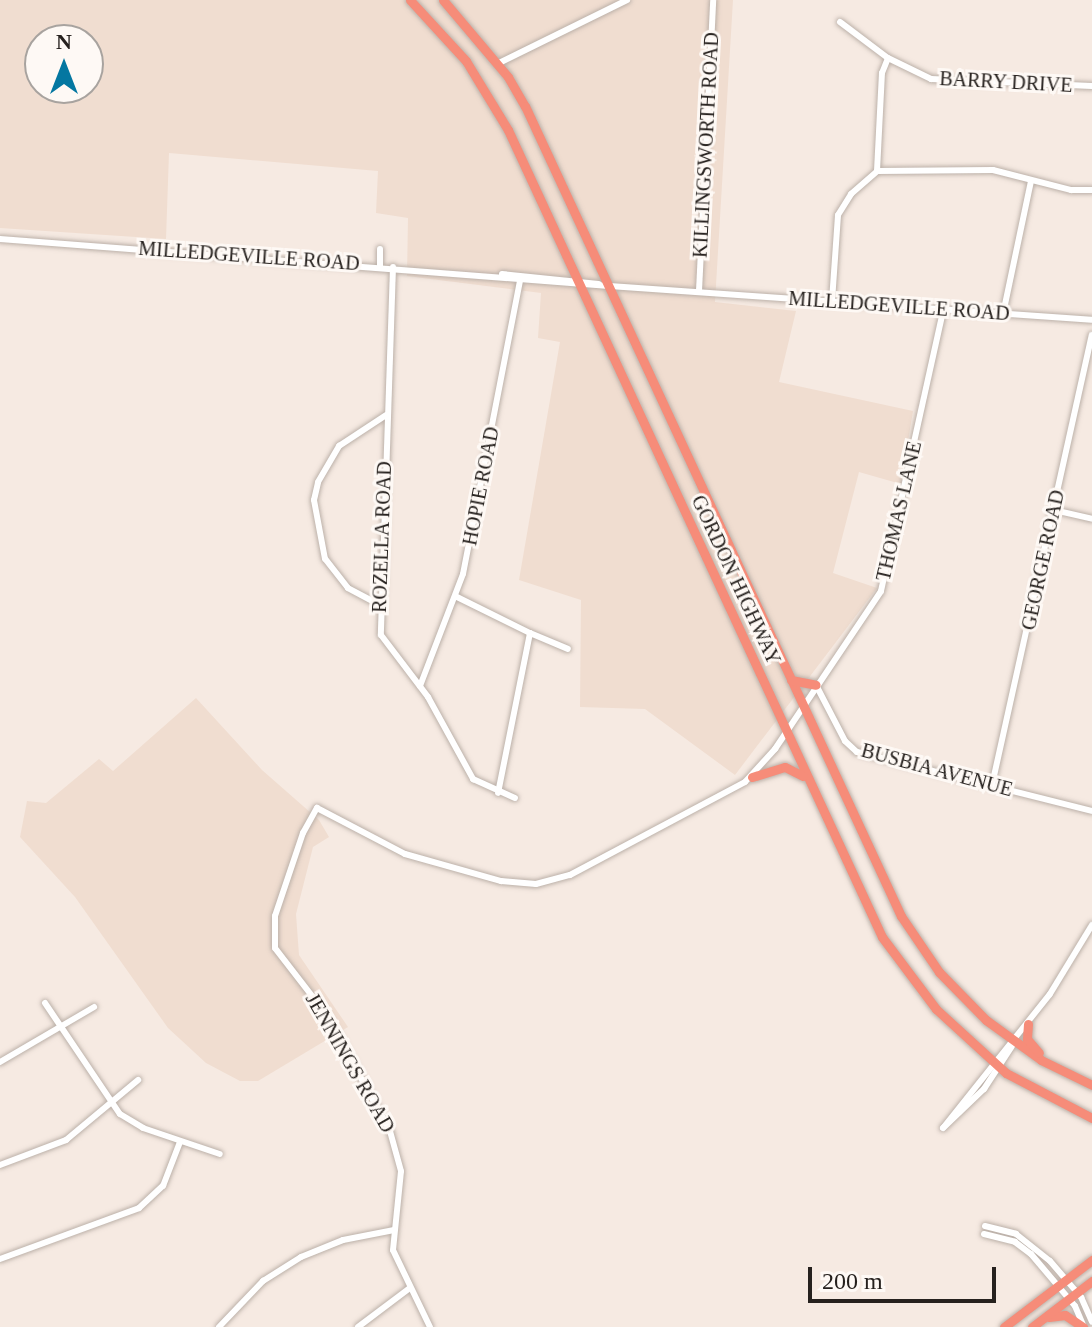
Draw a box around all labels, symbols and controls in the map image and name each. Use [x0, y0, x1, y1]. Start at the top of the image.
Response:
north arrow [24, 24, 104, 104]
text: N [56, 29, 72, 54]
street label: KILLINGSWORTH ROAD [688, 32, 724, 258]
street label: BARRY DRIVE [939, 67, 1073, 97]
street label: MILLEDGEVILLE ROAD [138, 236, 360, 276]
street label: MILLEDGEVILLE ROAD [788, 286, 1010, 326]
street label: HOPIE ROAD [458, 425, 504, 547]
street label: THOMAS LANE [871, 439, 927, 583]
street label: ROZELLA ROAD [367, 460, 397, 614]
street label: GEORGE ROAD [1016, 488, 1070, 632]
street label: GORDON HIGHWAY [686, 491, 786, 669]
street label: BUSBIA AVENUE [858, 738, 1016, 802]
street label: JENNINGS ROAD [300, 989, 400, 1137]
scale bar [812, 1251, 1000, 1301]
text: 200 m [822, 1268, 883, 1294]

